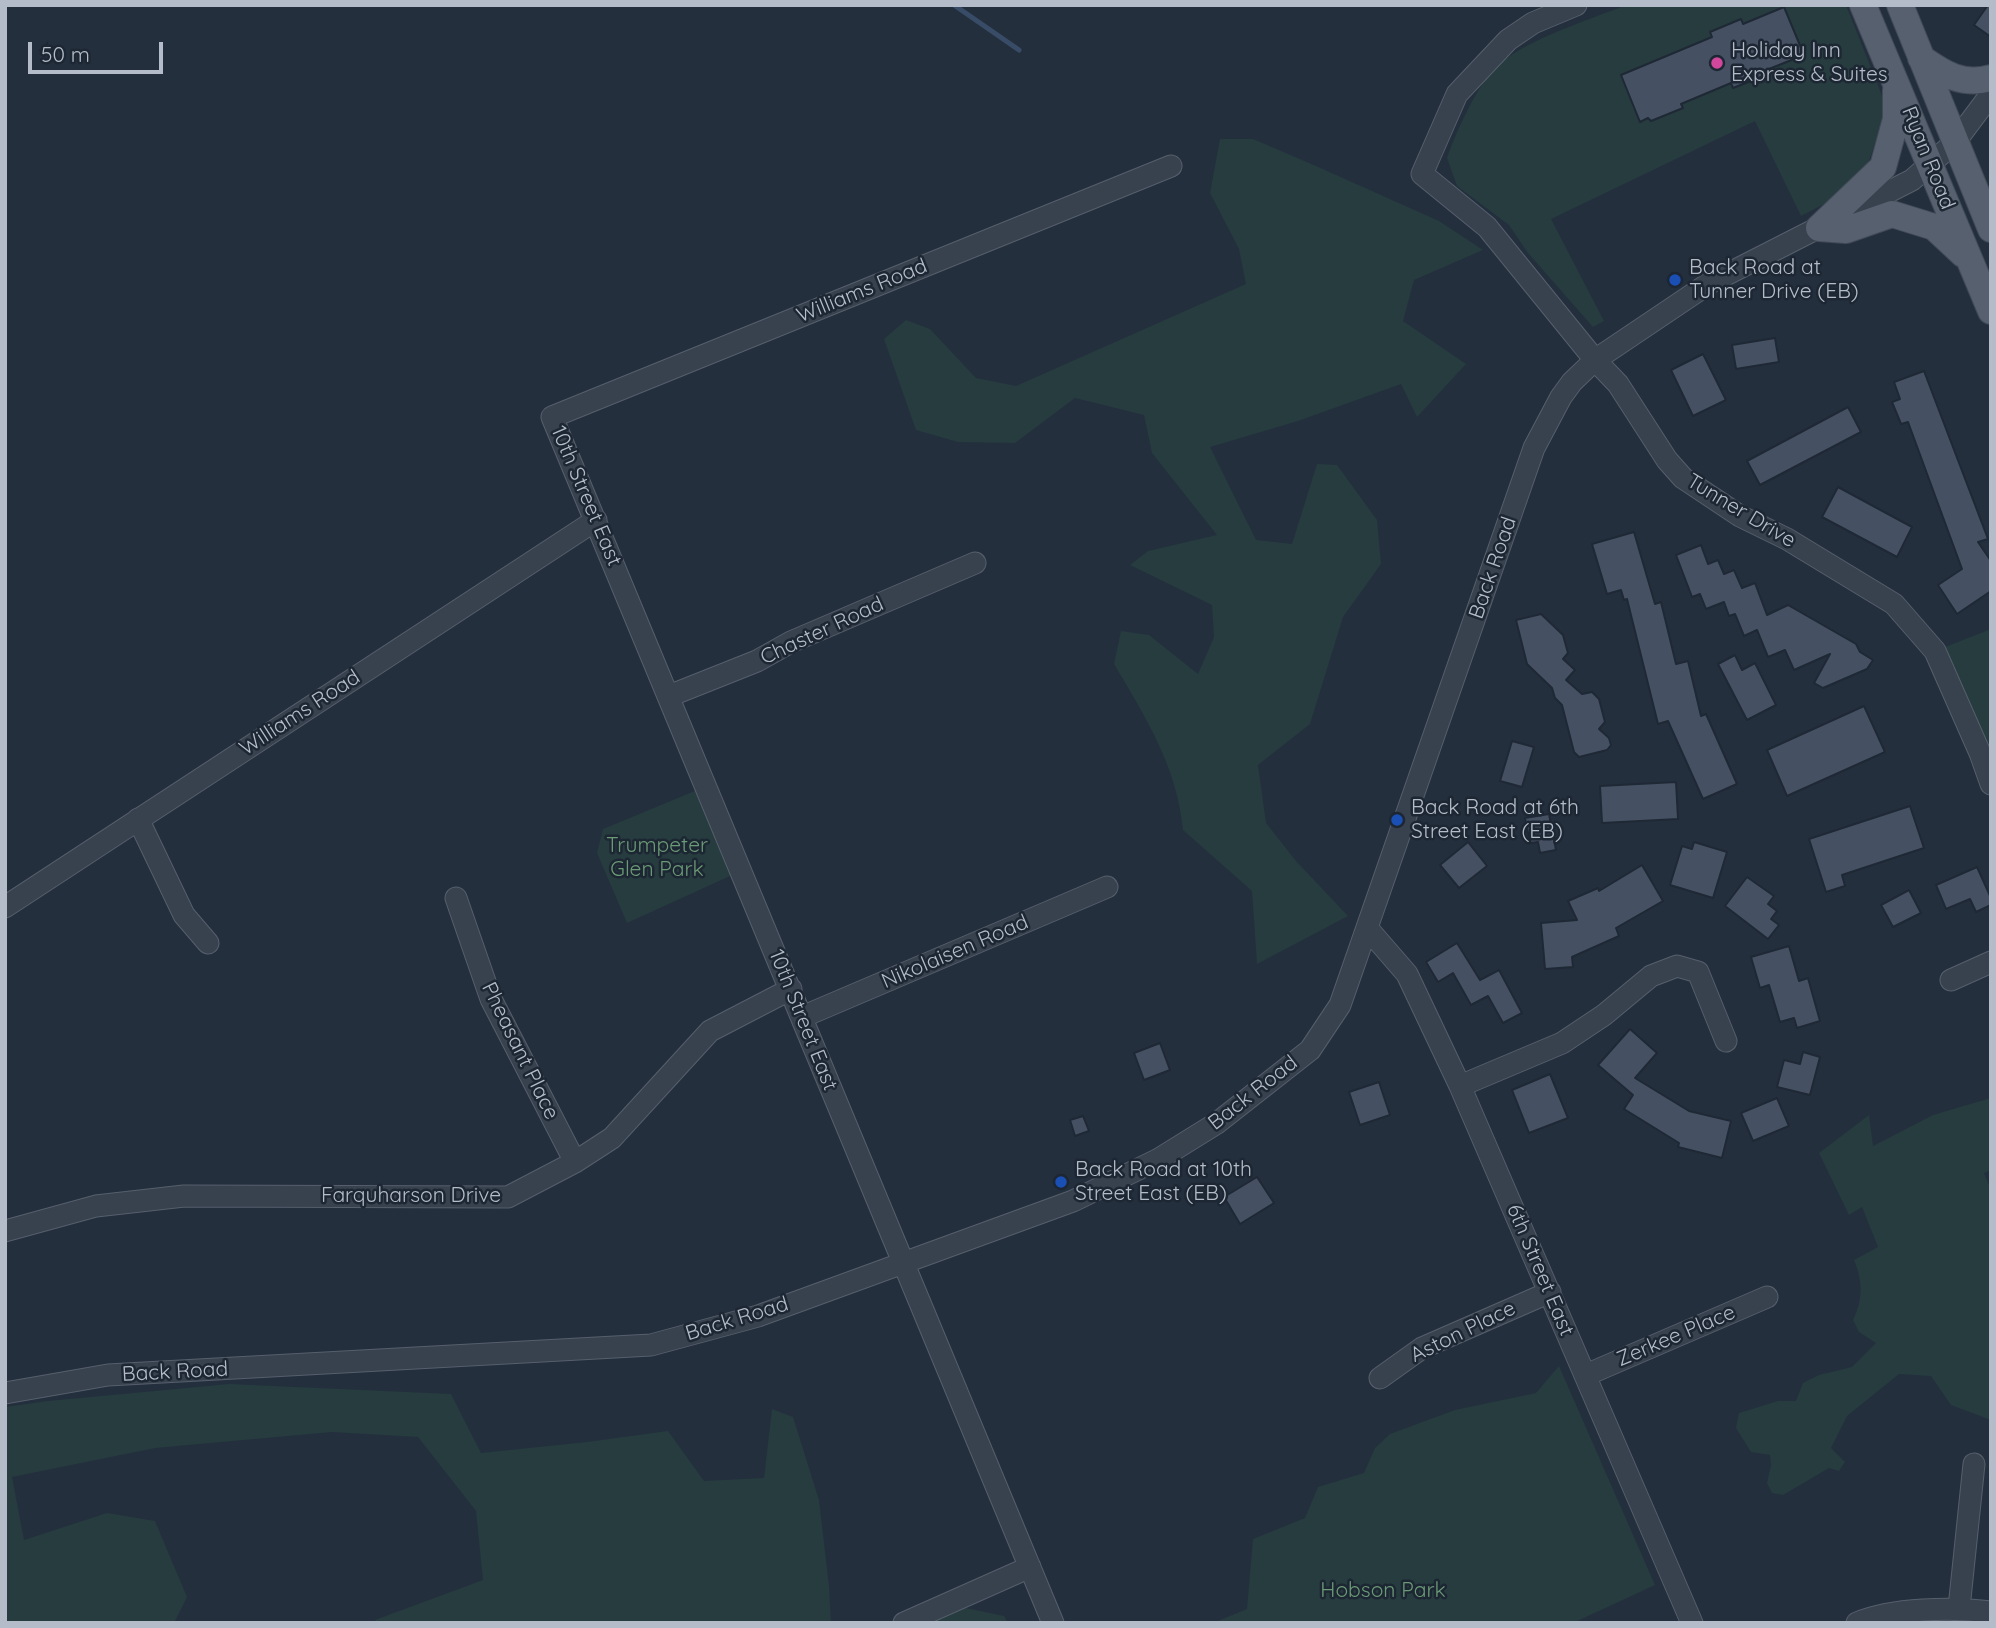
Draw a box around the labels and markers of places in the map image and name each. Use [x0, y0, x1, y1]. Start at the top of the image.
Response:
place label: Holiday Inn Express & Suites [1731, 38, 1888, 88]
marker: Holiday Inn Express & Suites [1709, 55, 1725, 71]
place label: Back Road at Tunner Drive (EB) [1689, 255, 1859, 305]
marker: Back Road at Tunner Drive (EB) [1667, 272, 1683, 288]
place label: Back Road at 6th Street East (EB) [1411, 795, 1579, 845]
marker: Back Road at 6th Street East (EB) [1389, 812, 1405, 828]
place label: Back Road at 10th Street East (EB) [1075, 1157, 1252, 1207]
marker: Back Road at 10th Street East (EB) [1053, 1174, 1069, 1190]

